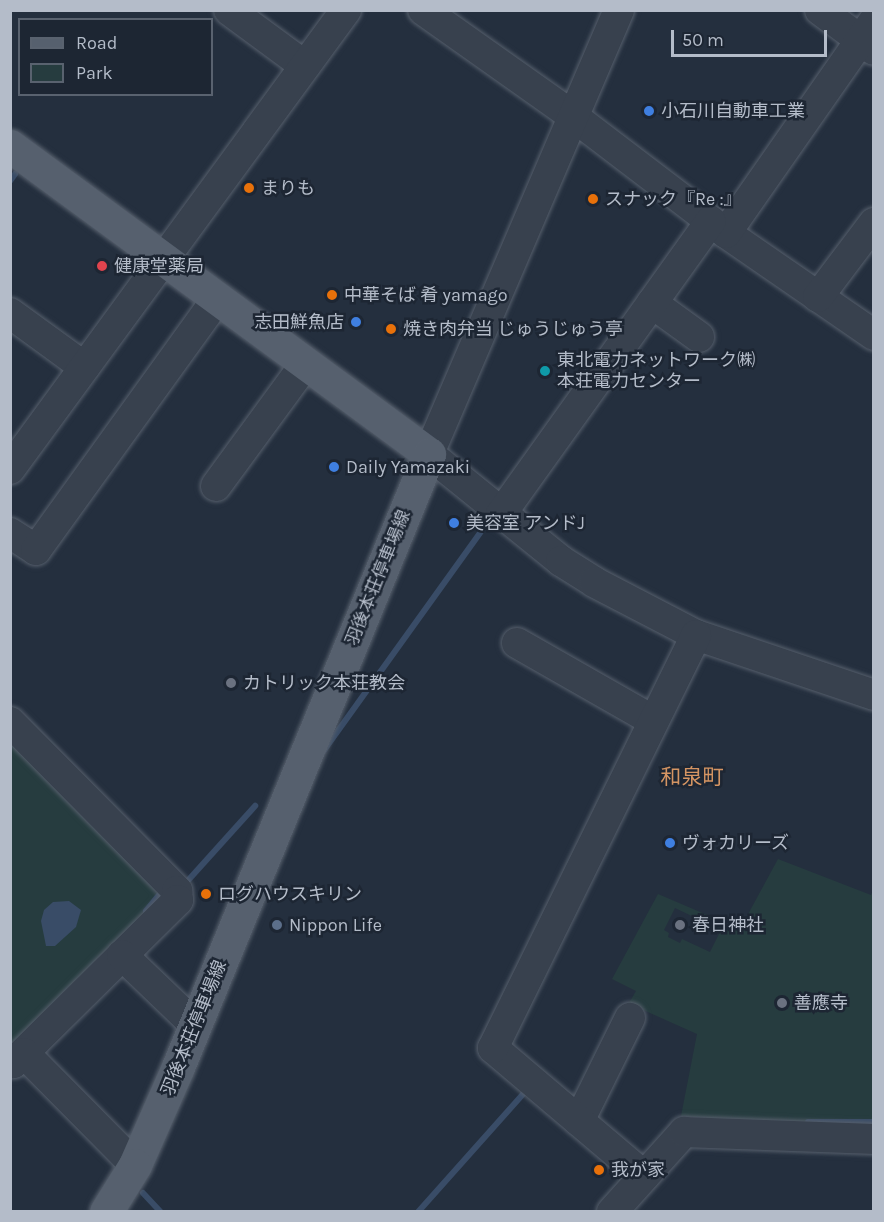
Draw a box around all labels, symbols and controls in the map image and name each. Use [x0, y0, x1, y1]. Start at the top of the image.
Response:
legend [18, 18, 213, 96]
scale bar [674, 18, 830, 56]
text: 50 m [682, 29, 724, 51]
text: Road [76, 32, 117, 54]
text: Park [76, 62, 113, 84]
place label: 小石川自動車工業 [661, 100, 805, 122]
marker: 小石川自動車工業 [642, 104, 656, 118]
place label: まりも [261, 177, 315, 199]
marker: まりも [242, 181, 256, 195]
place label: スナック『Re :』 [605, 188, 742, 210]
marker: スナック『Re :』 [586, 192, 600, 206]
place label: 健康堂薬局 [114, 255, 204, 277]
marker: 健康堂薬局 [95, 259, 109, 273]
place label: 中華そば 肴 yamago [344, 284, 508, 306]
marker: 中華そば 肴 yamago [325, 288, 339, 302]
place label: 志田鮮魚店 [254, 311, 344, 333]
marker: 志田鮮魚店 [349, 315, 363, 329]
place label: 焼き肉弁当 じゅうじゅう亭 [403, 318, 623, 340]
marker: 焼き肉弁当 じゅうじゅう亭 [384, 322, 398, 336]
place label: 東北電力ネットワーク㈱ 本荘電力センター [557, 350, 755, 392]
marker: 東北電力ネットワーク㈱ 本荘電力センター [538, 364, 552, 378]
place label: Daily Yamazaki [346, 456, 470, 478]
marker: Daily Yamazaki [327, 460, 341, 474]
street label: 羽後本荘停車場線 [341, 507, 415, 649]
place label: 美容室 アンドJ [466, 512, 586, 534]
marker: 美容室 アンドJ [447, 516, 461, 530]
place label: カトリック本荘教会 [243, 672, 405, 694]
marker: カトリック本荘教会 [224, 676, 238, 690]
district label: 和泉町 [661, 764, 723, 790]
place label: ヴォカリーズ [682, 832, 790, 854]
marker: ヴォカリーズ [663, 836, 677, 850]
place label: ログハウスキリン [218, 883, 362, 905]
marker: ログハウスキリン [199, 887, 213, 901]
place label: Nippon Life [289, 914, 382, 936]
place label: 春日神社 [692, 914, 764, 936]
marker: Nippon Life [270, 918, 284, 932]
marker: 春日神社 [673, 918, 687, 932]
street label: 羽後本荘停車場線 [157, 957, 231, 1099]
place label: 善應寺 [794, 992, 848, 1014]
marker: 善應寺 [775, 996, 789, 1010]
place label: 我が家 [611, 1159, 665, 1181]
marker: 我が家 [592, 1163, 606, 1177]

